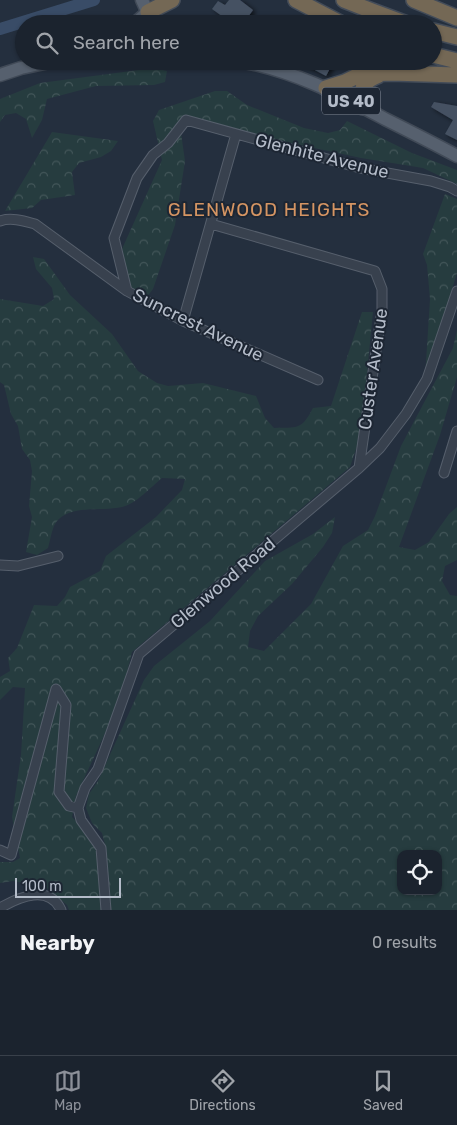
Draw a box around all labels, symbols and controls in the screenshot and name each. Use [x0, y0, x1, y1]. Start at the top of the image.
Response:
search box [15, 15, 442, 70]
icon: search [33, 29, 61, 57]
text: Search here [73, 31, 180, 54]
road number: US 40 [322, 88, 380, 114]
street label: Glenhite Avenue [253, 129, 391, 183]
district label: GLENWOOD HEIGHTS [168, 198, 370, 221]
street label: Suncrest Avenue [129, 284, 267, 366]
street label: Custer Avenue [354, 307, 392, 431]
street label: Glenwood Road [166, 533, 280, 633]
map controls [397, 850, 442, 895]
button: locate [397, 850, 442, 895]
scale bar [15, 875, 121, 898]
text: 100 m [22, 878, 62, 895]
text: Nearby [20, 930, 95, 955]
text: 0 results [372, 933, 437, 952]
tab: Map [54, 1067, 82, 1114]
tab: Directions [189, 1067, 256, 1114]
tab: Saved [363, 1067, 403, 1114]

